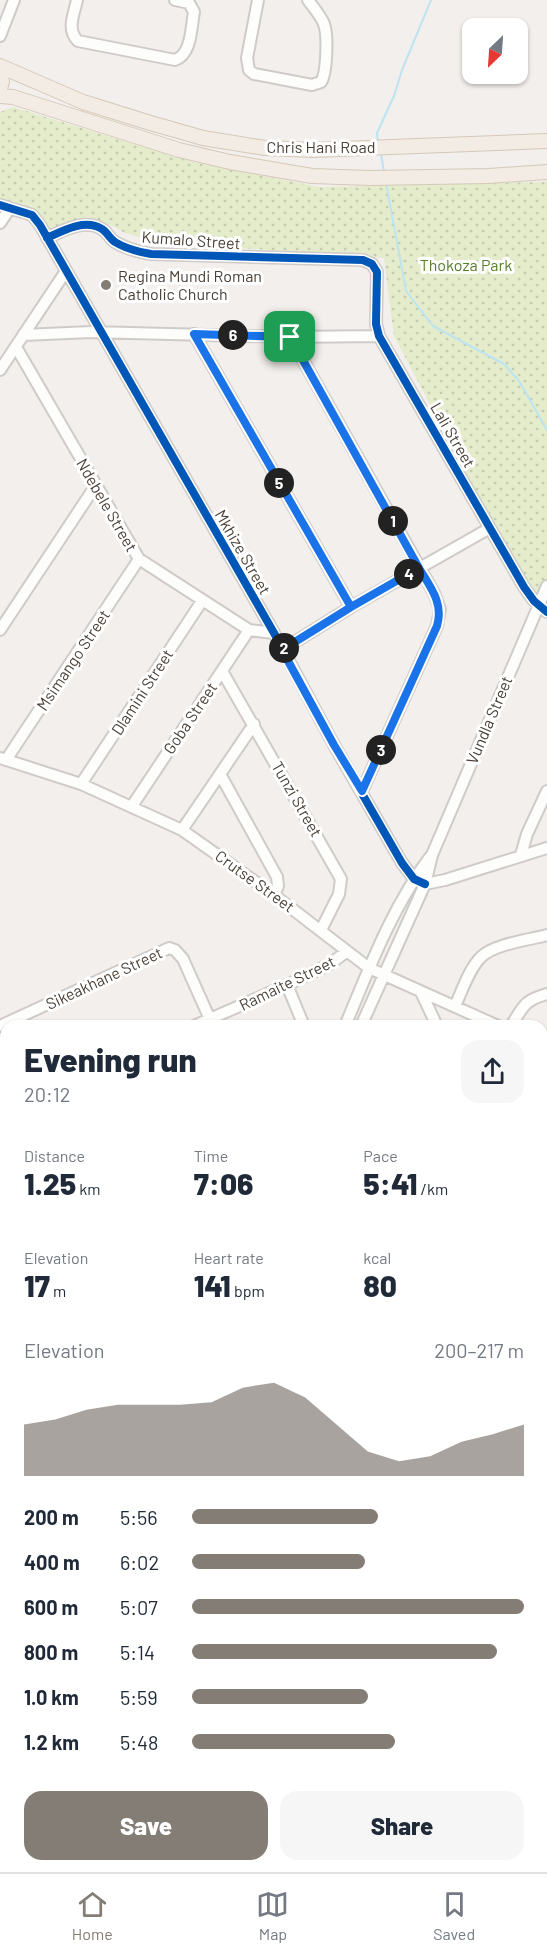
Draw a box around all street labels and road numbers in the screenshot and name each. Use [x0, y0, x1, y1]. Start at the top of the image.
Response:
street label: Chris Hani Road [266, 137, 376, 156]
street label: Kumalo Street [141, 227, 241, 252]
street label: Lali Street [427, 399, 480, 471]
street label: Ndebele Street [73, 455, 142, 555]
street label: Mkhize Street [212, 506, 275, 598]
street label: Msimango Street [32, 606, 113, 714]
street label: Dlamini Street [107, 645, 176, 738]
street label: Vundla Street [461, 673, 516, 767]
street label: Goba Street [159, 678, 220, 757]
street label: Tunzi Street [268, 758, 327, 840]
street label: Crutse Street [212, 846, 299, 916]
street label: Sikeakhane Street [42, 942, 165, 1013]
street label: Ramaite Street [236, 951, 338, 1014]

